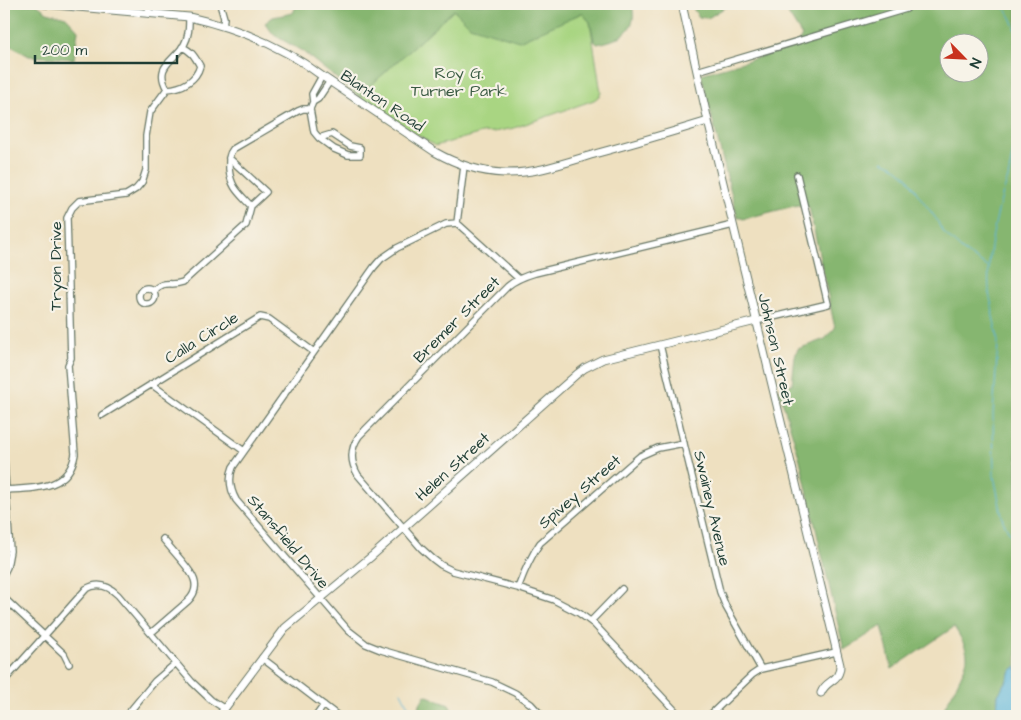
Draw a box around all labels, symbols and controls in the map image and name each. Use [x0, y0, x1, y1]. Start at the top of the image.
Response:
scale bar [35, 32, 178, 64]
north arrow [938, 32, 988, 82]
text: 200 m [42, 40, 88, 61]
text: N [964, 55, 986, 71]
park label: Roy G. Turner Park [411, 62, 507, 102]
street label: Blanton Road [336, 65, 429, 137]
street label: Tryon Drive [45, 221, 68, 311]
street label: Bremer Street [408, 271, 505, 368]
street label: Johnson Street [752, 291, 800, 408]
street label: Calla Circle [161, 306, 243, 369]
street label: Helen Street [411, 427, 495, 506]
street label: Swainey Avenue [687, 448, 736, 569]
street label: Spivey Street [534, 449, 627, 535]
street label: Stansfield Drive [242, 490, 335, 594]

